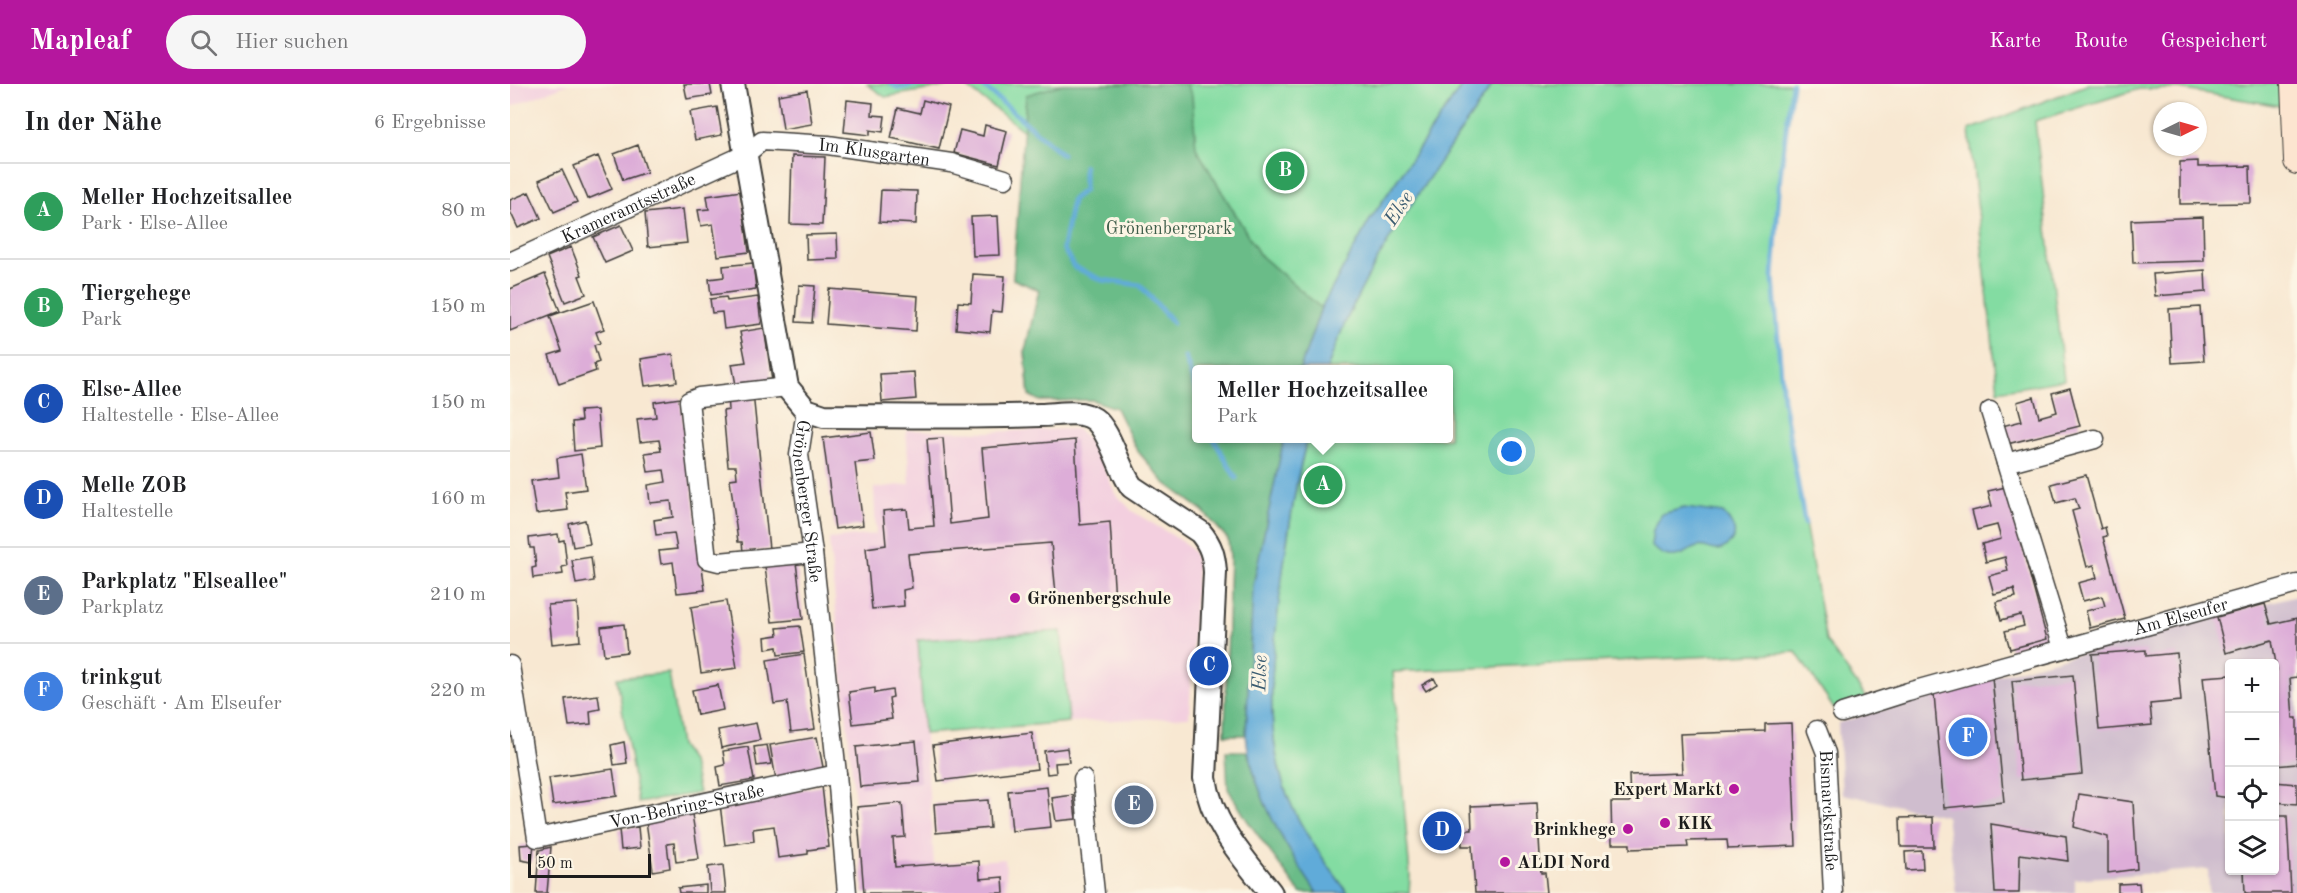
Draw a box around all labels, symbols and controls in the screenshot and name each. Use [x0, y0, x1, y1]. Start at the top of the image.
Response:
search box [166, 15, 586, 69]
icon: search [187, 26, 220, 59]
text: Mapleaf [30, 28, 130, 56]
text: Hier suchen [235, 31, 349, 53]
text: Karte [1989, 31, 2041, 52]
text: Route [2074, 31, 2128, 52]
text: Gespeichert [2161, 31, 2267, 52]
north arrow [2153, 102, 2207, 156]
text: In der Nähe [24, 110, 162, 136]
text: 6 Ergebnisse [374, 113, 486, 133]
street label: Im Klusgarten [818, 136, 931, 170]
pin: B [1266, 148, 1304, 194]
street label: Krameramtsstraße [559, 170, 698, 247]
text: Meller Hochzeitsallee [81, 187, 292, 209]
water label: Else [1381, 188, 1418, 231]
text: A [36, 201, 51, 221]
text: 80 m [441, 201, 486, 221]
text: Park · Else-Allee [81, 214, 228, 234]
park label: Grönenbergpark [1106, 220, 1232, 238]
text: Tiergehege [81, 283, 191, 305]
text: B [36, 297, 51, 317]
text: 150 m [430, 297, 486, 317]
text: Park [81, 310, 122, 330]
popup [1192, 365, 1453, 443]
text: Else-Allee [81, 379, 182, 401]
text: Meller Hochzeitsallee [1217, 380, 1428, 402]
text: C [37, 393, 50, 413]
text: 150 m [430, 393, 486, 413]
text: Haltestelle · Else-Allee [81, 406, 279, 426]
text: Park [1217, 407, 1258, 427]
street label: Grönenberger Straße [789, 418, 824, 583]
your location [1497, 437, 1526, 466]
pin: A [1304, 462, 1342, 508]
text: Melle ZOB [81, 475, 187, 497]
text: D [36, 489, 51, 509]
text: 160 m [430, 489, 486, 509]
text: Haltestelle [81, 502, 173, 522]
text: Parkplatz "Elseallee" [81, 571, 287, 593]
text: E [37, 585, 50, 605]
text: 210 m [430, 585, 486, 605]
place label: Grönenbergschule [1027, 590, 1171, 608]
marker: Grönenbergschule [1008, 591, 1022, 605]
street label: Am Elseufer [2131, 595, 2231, 639]
text: Parkplatz [81, 598, 164, 618]
pin: C [1190, 644, 1228, 688]
water label: Else [1250, 655, 1272, 693]
map controls [2225, 659, 2279, 875]
button: + [2225, 659, 2279, 713]
text: trinkgut [81, 667, 162, 689]
text: F [37, 681, 50, 701]
text: 220 m [430, 681, 486, 701]
text: Geschäft · Am Elseufer [81, 694, 282, 714]
button: − [2225, 713, 2279, 767]
pin: F [1948, 714, 1988, 760]
street label: Bismarckstraße [1816, 749, 1840, 871]
button: locate [2225, 767, 2279, 821]
place label: Expert Markt [1613, 781, 1722, 799]
street label: Von-Behring-Straße [608, 782, 766, 832]
pin: E [1114, 782, 1154, 828]
marker: Expert Markt [1727, 782, 1741, 796]
pin: D [1422, 808, 1462, 854]
place label: KIK [1677, 815, 1713, 833]
marker: KIK [1658, 816, 1672, 830]
place label: Brinkhege [1533, 821, 1616, 839]
button: layers [2225, 821, 2279, 875]
marker: Brinkhege [1621, 822, 1635, 836]
scale bar [528, 851, 651, 878]
place label: ALDI Nord [1517, 854, 1610, 872]
marker: ALDI Nord [1498, 855, 1512, 869]
text: 50 m [537, 856, 573, 872]

